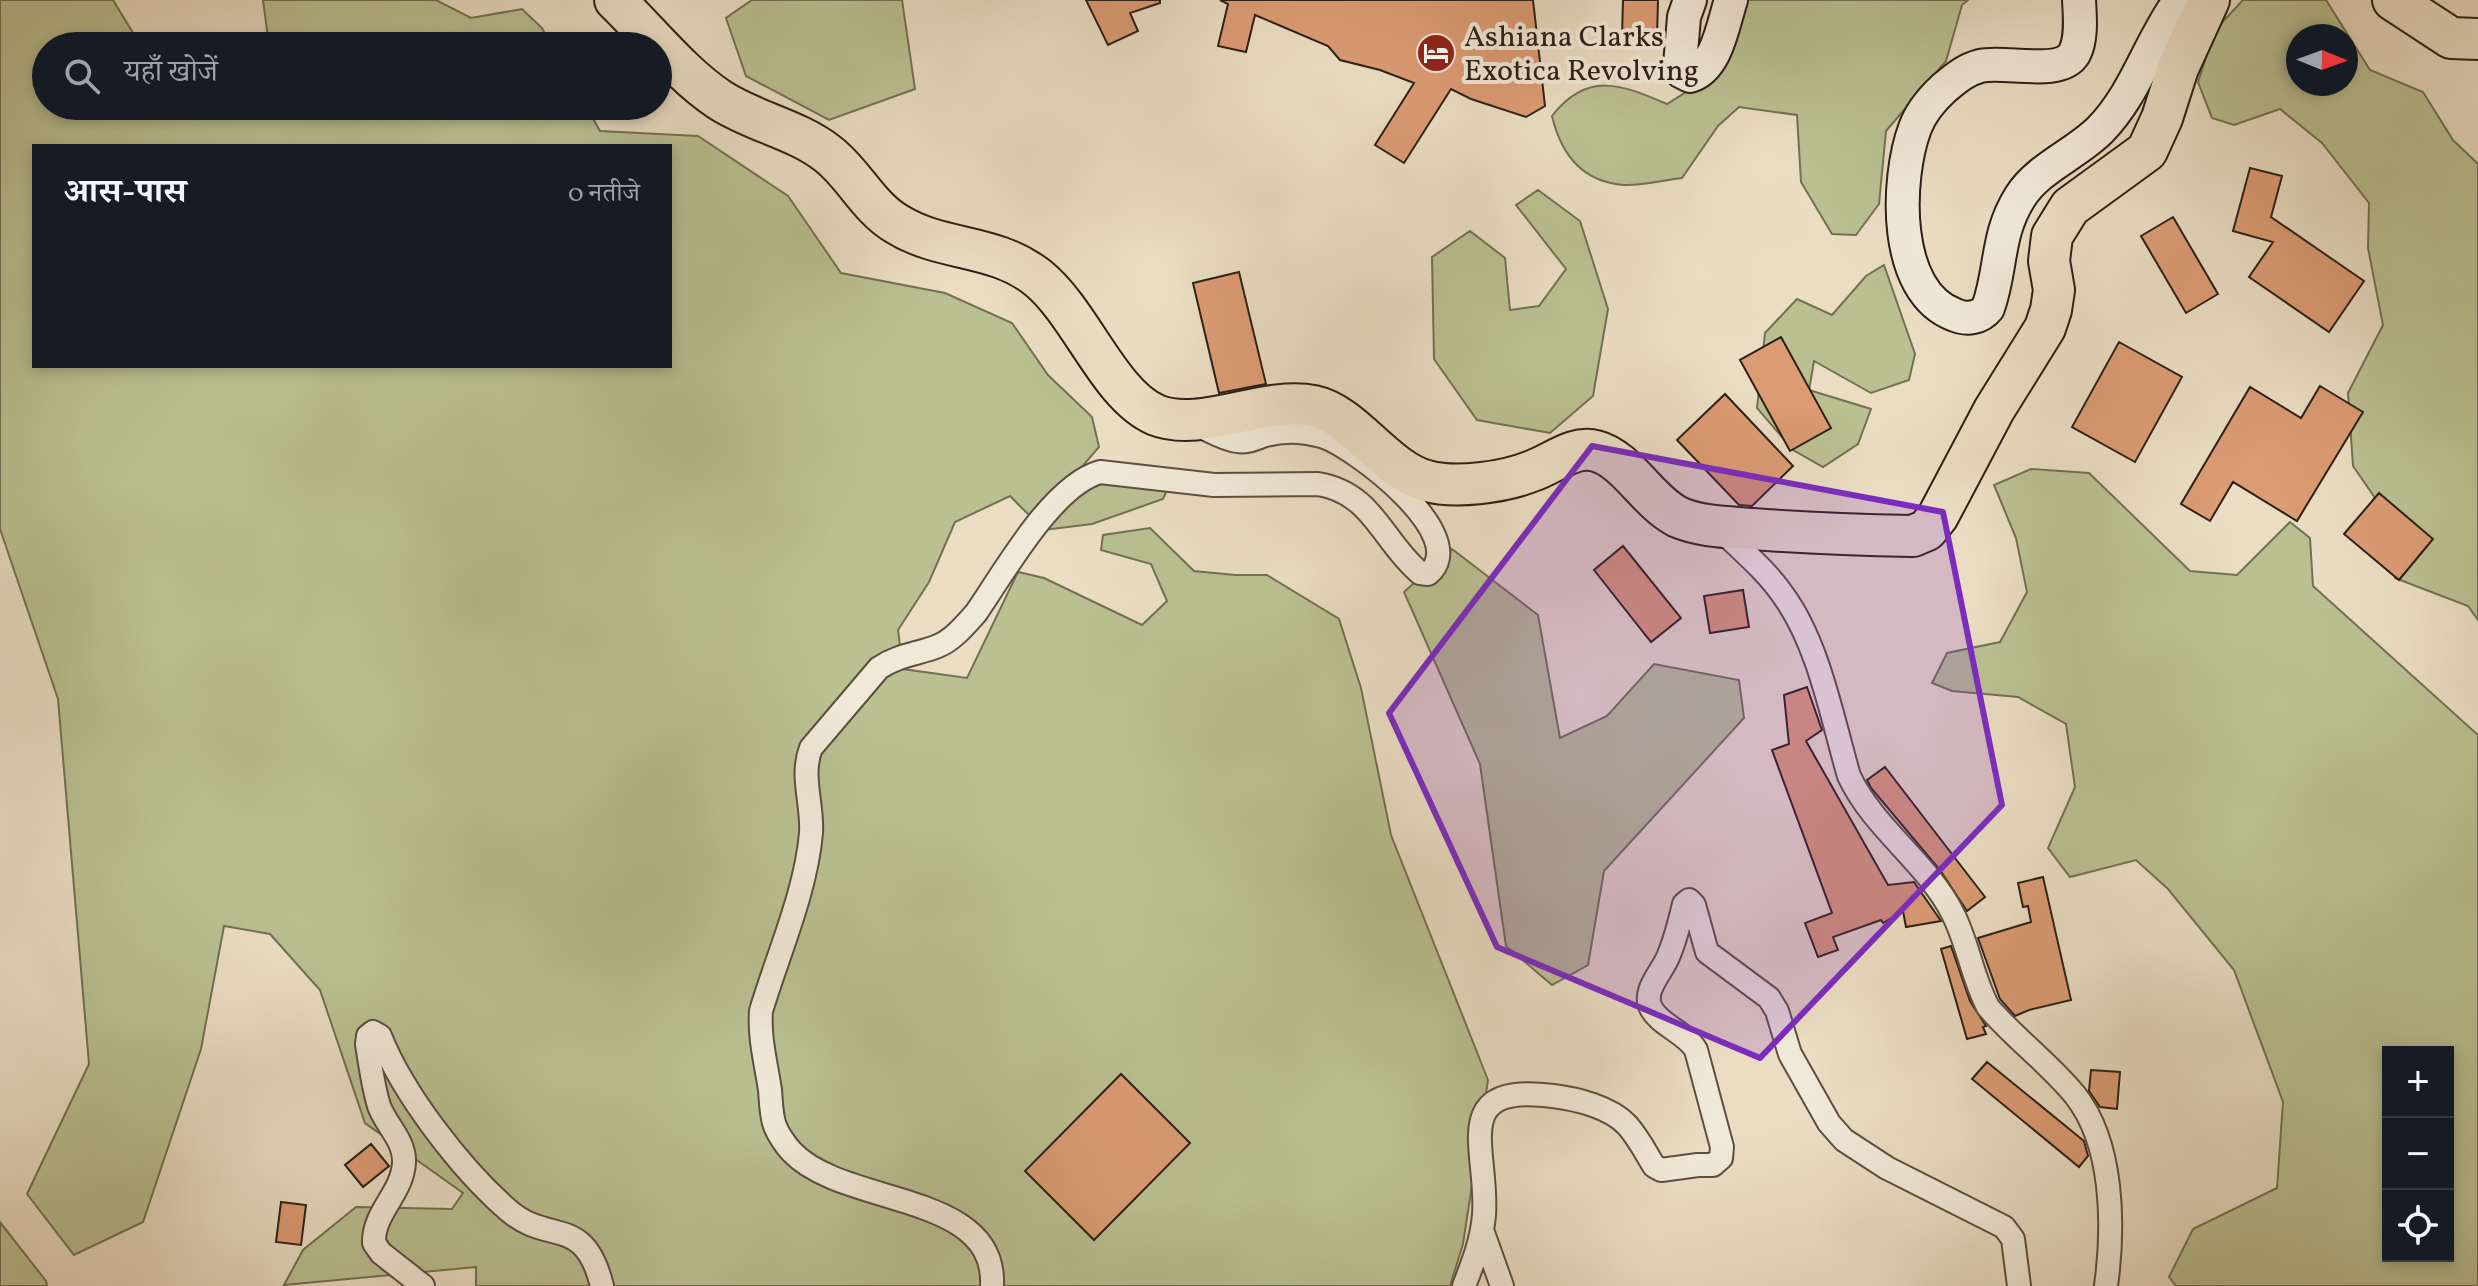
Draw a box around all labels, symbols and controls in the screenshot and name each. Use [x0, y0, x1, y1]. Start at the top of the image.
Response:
place label: Ashiana Clarks Exotica Revolving [1464, 17, 1699, 93]
north arrow [2286, 24, 2358, 96]
search box [32, 32, 672, 120]
hotel icon: Ashiana Clarks Exotica Revolving [1415, 32, 1457, 74]
text: यहाँ खोजें [124, 52, 218, 94]
icon: search [60, 54, 104, 98]
text: आस-पास [64, 170, 186, 217]
text: 0 नतीजे [568, 176, 640, 212]
map controls [2382, 1046, 2454, 1262]
button: + [2382, 1046, 2454, 1118]
button: − [2382, 1118, 2454, 1190]
button: locate [2382, 1190, 2454, 1262]

